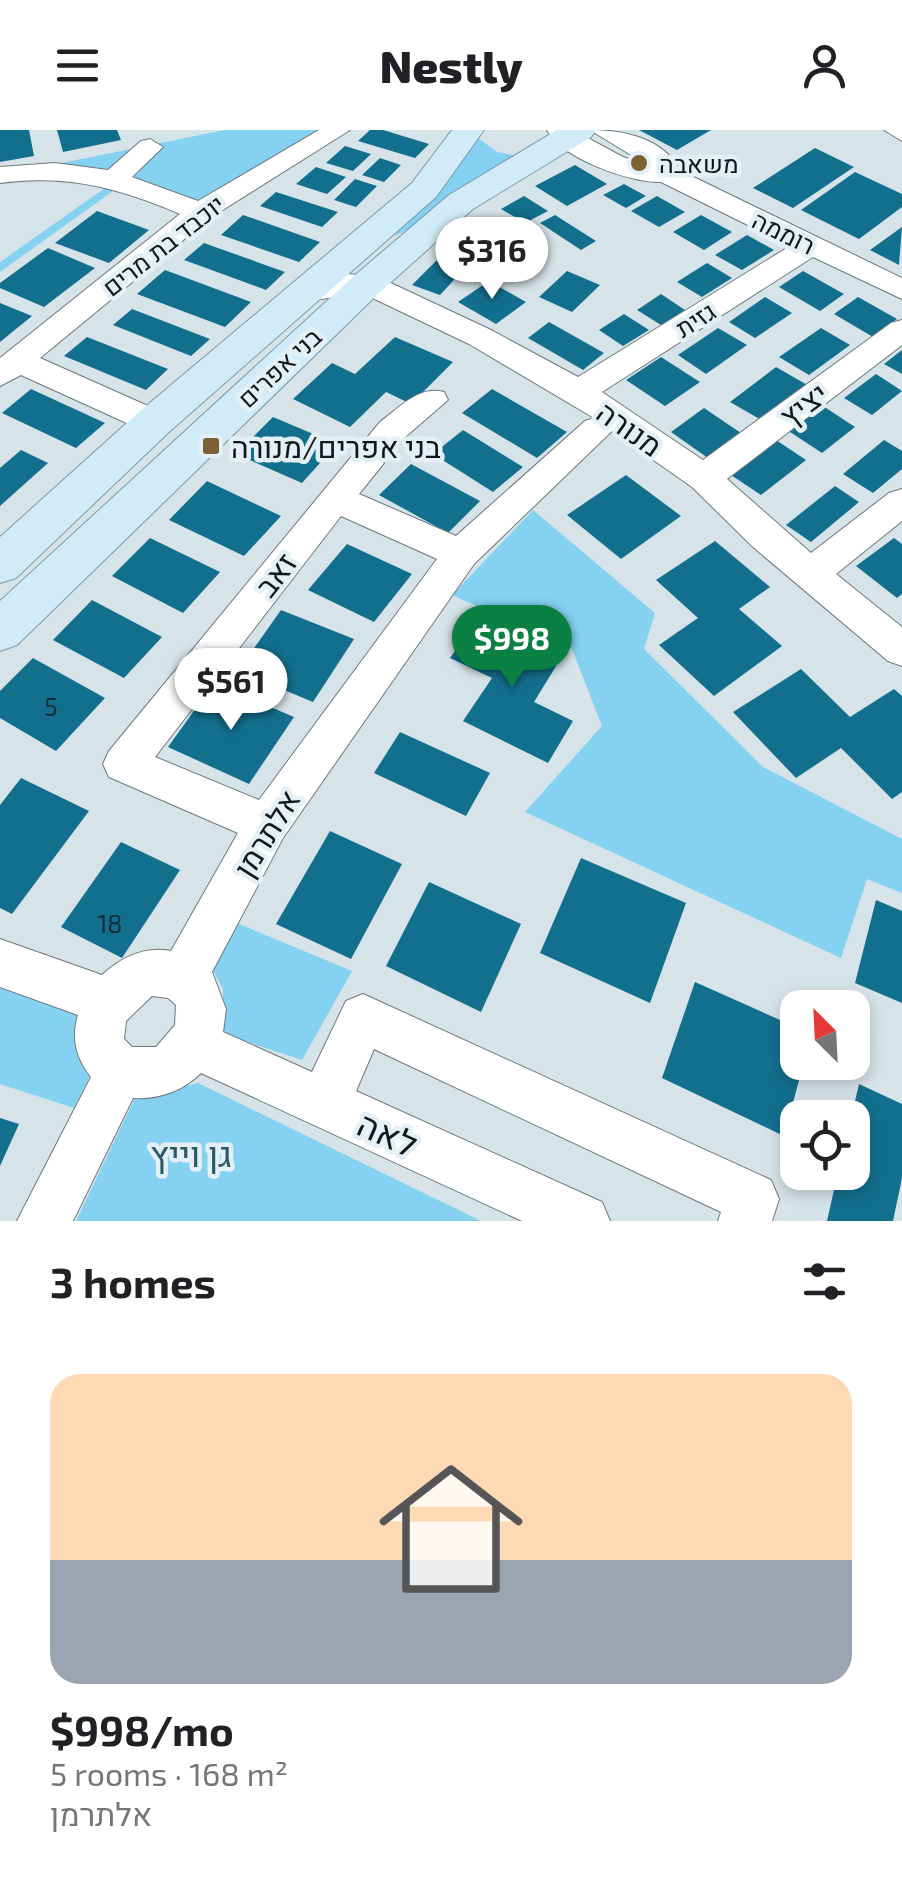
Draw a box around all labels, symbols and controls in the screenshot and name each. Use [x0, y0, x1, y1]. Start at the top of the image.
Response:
icon: menu [50, 38, 105, 93]
text: Nestly [379, 38, 523, 92]
icon: person [797, 38, 852, 93]
place label: משאבה [659, 148, 739, 178]
marker: משאבה [628, 152, 650, 174]
street label: יוכבד בת מרים [96, 188, 230, 302]
street label: רוממה [748, 204, 820, 260]
pin: $316 [433, 217, 551, 302]
text: $316 [457, 230, 527, 268]
street label: גזית [669, 295, 721, 343]
street label: בני אפרים [231, 321, 327, 413]
street label: יציץ [772, 374, 834, 434]
street label: מנורה [591, 393, 669, 463]
place label: בני אפרים/מנורה [231, 428, 441, 464]
marker: בני אפרים/מנורה [200, 435, 222, 457]
street label: זאב [247, 545, 303, 603]
pin: $998 [453, 605, 571, 690]
text: $998 [474, 618, 550, 656]
pin: $561 [172, 648, 290, 733]
text: $561 [197, 661, 265, 699]
house number: 5 [44, 691, 58, 721]
street label: אלתרמן [225, 783, 307, 883]
house number: 18 [97, 908, 123, 938]
north arrow [780, 990, 870, 1080]
map controls [780, 990, 870, 1190]
button: locate [780, 1100, 870, 1190]
street label: לאה [352, 1101, 424, 1165]
park label: גן וייץ [150, 1132, 232, 1174]
icon: filters [797, 1254, 852, 1309]
text: 3 homes [50, 1256, 216, 1306]
icon: home [361, 1439, 541, 1619]
text: $998/mo [50, 1704, 234, 1754]
text: 5 rooms · 168 m² [50, 1754, 288, 1792]
text: אלתרמן [50, 1794, 152, 1832]

